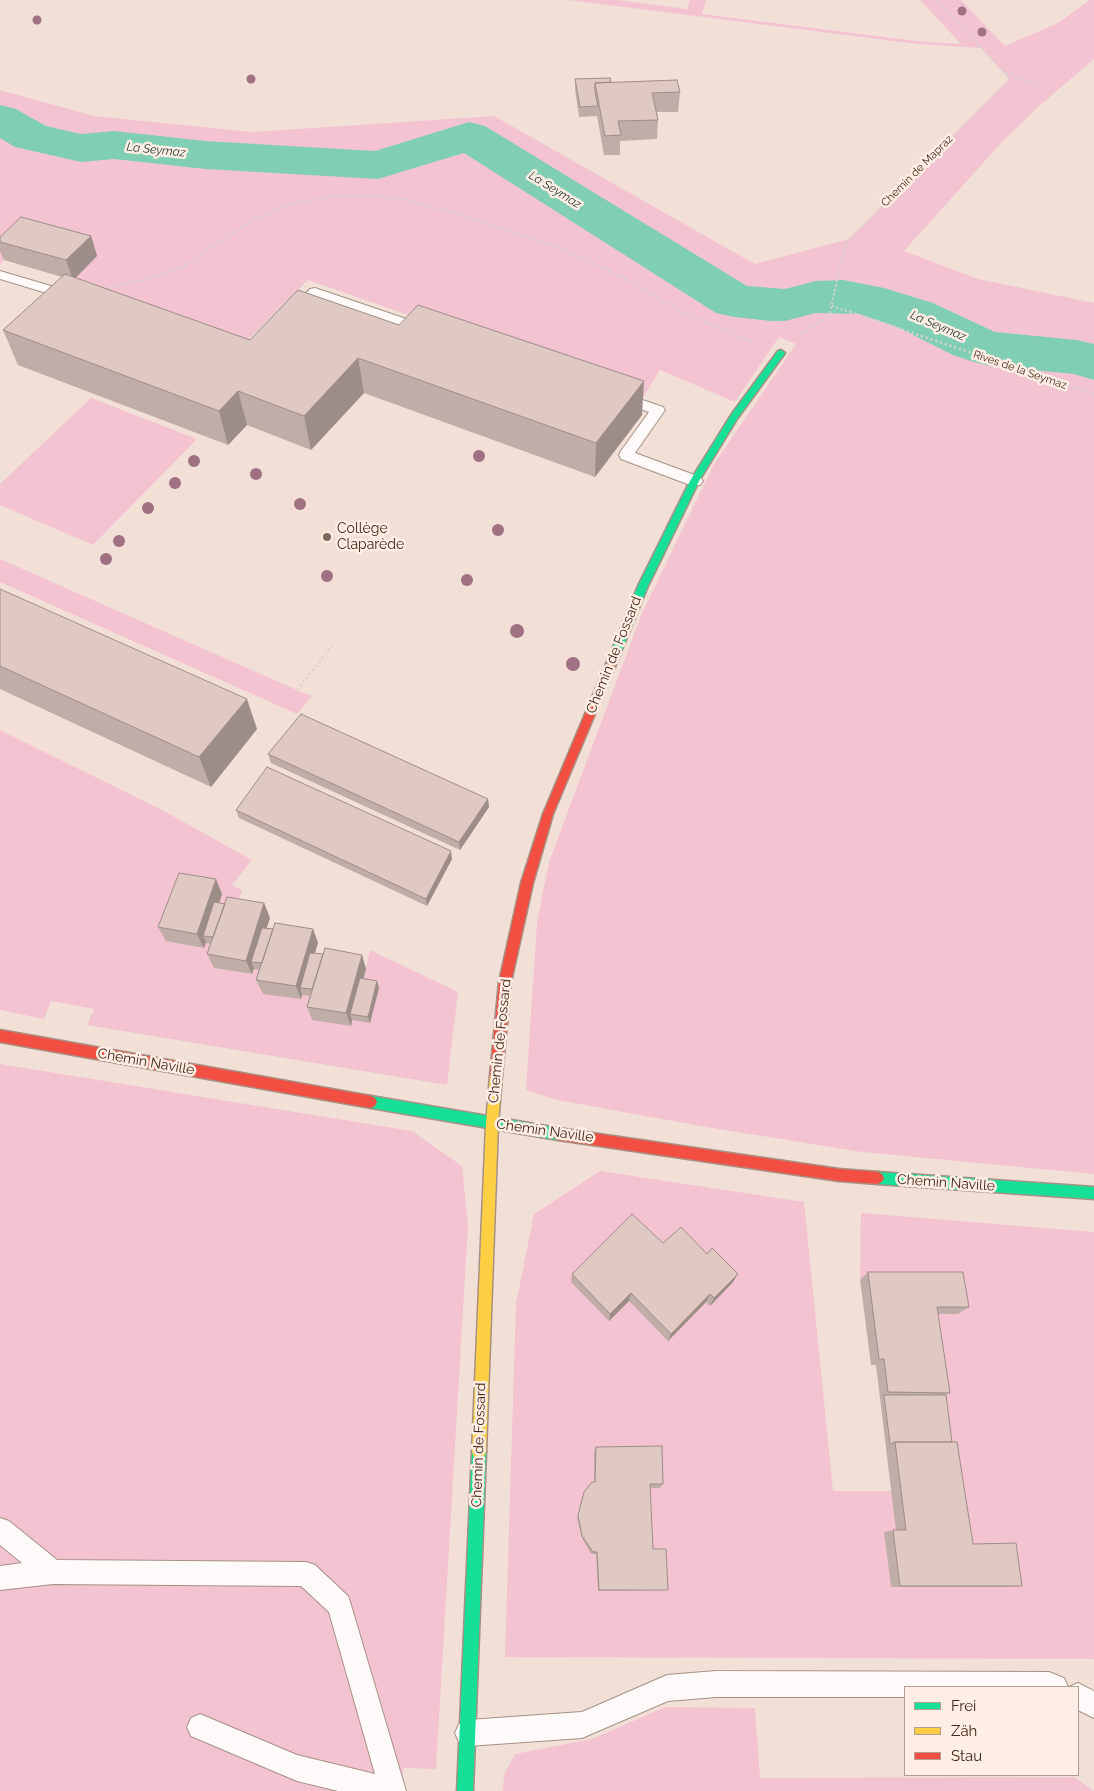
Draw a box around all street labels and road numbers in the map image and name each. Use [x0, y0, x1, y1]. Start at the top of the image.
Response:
street label: Chemin de Mapraz [878, 132, 956, 210]
street label: Rives de la Seymaz [971, 348, 1069, 392]
street label: Chemin de Fossard [583, 594, 645, 716]
street label: Chemin de Fossard [485, 978, 515, 1104]
street label: Chemin Naville [96, 1045, 196, 1079]
street label: Chemin Naville [495, 1116, 595, 1146]
street label: Chemin Naville [896, 1171, 996, 1195]
street label: Chemin de Fossard [468, 1382, 490, 1508]

